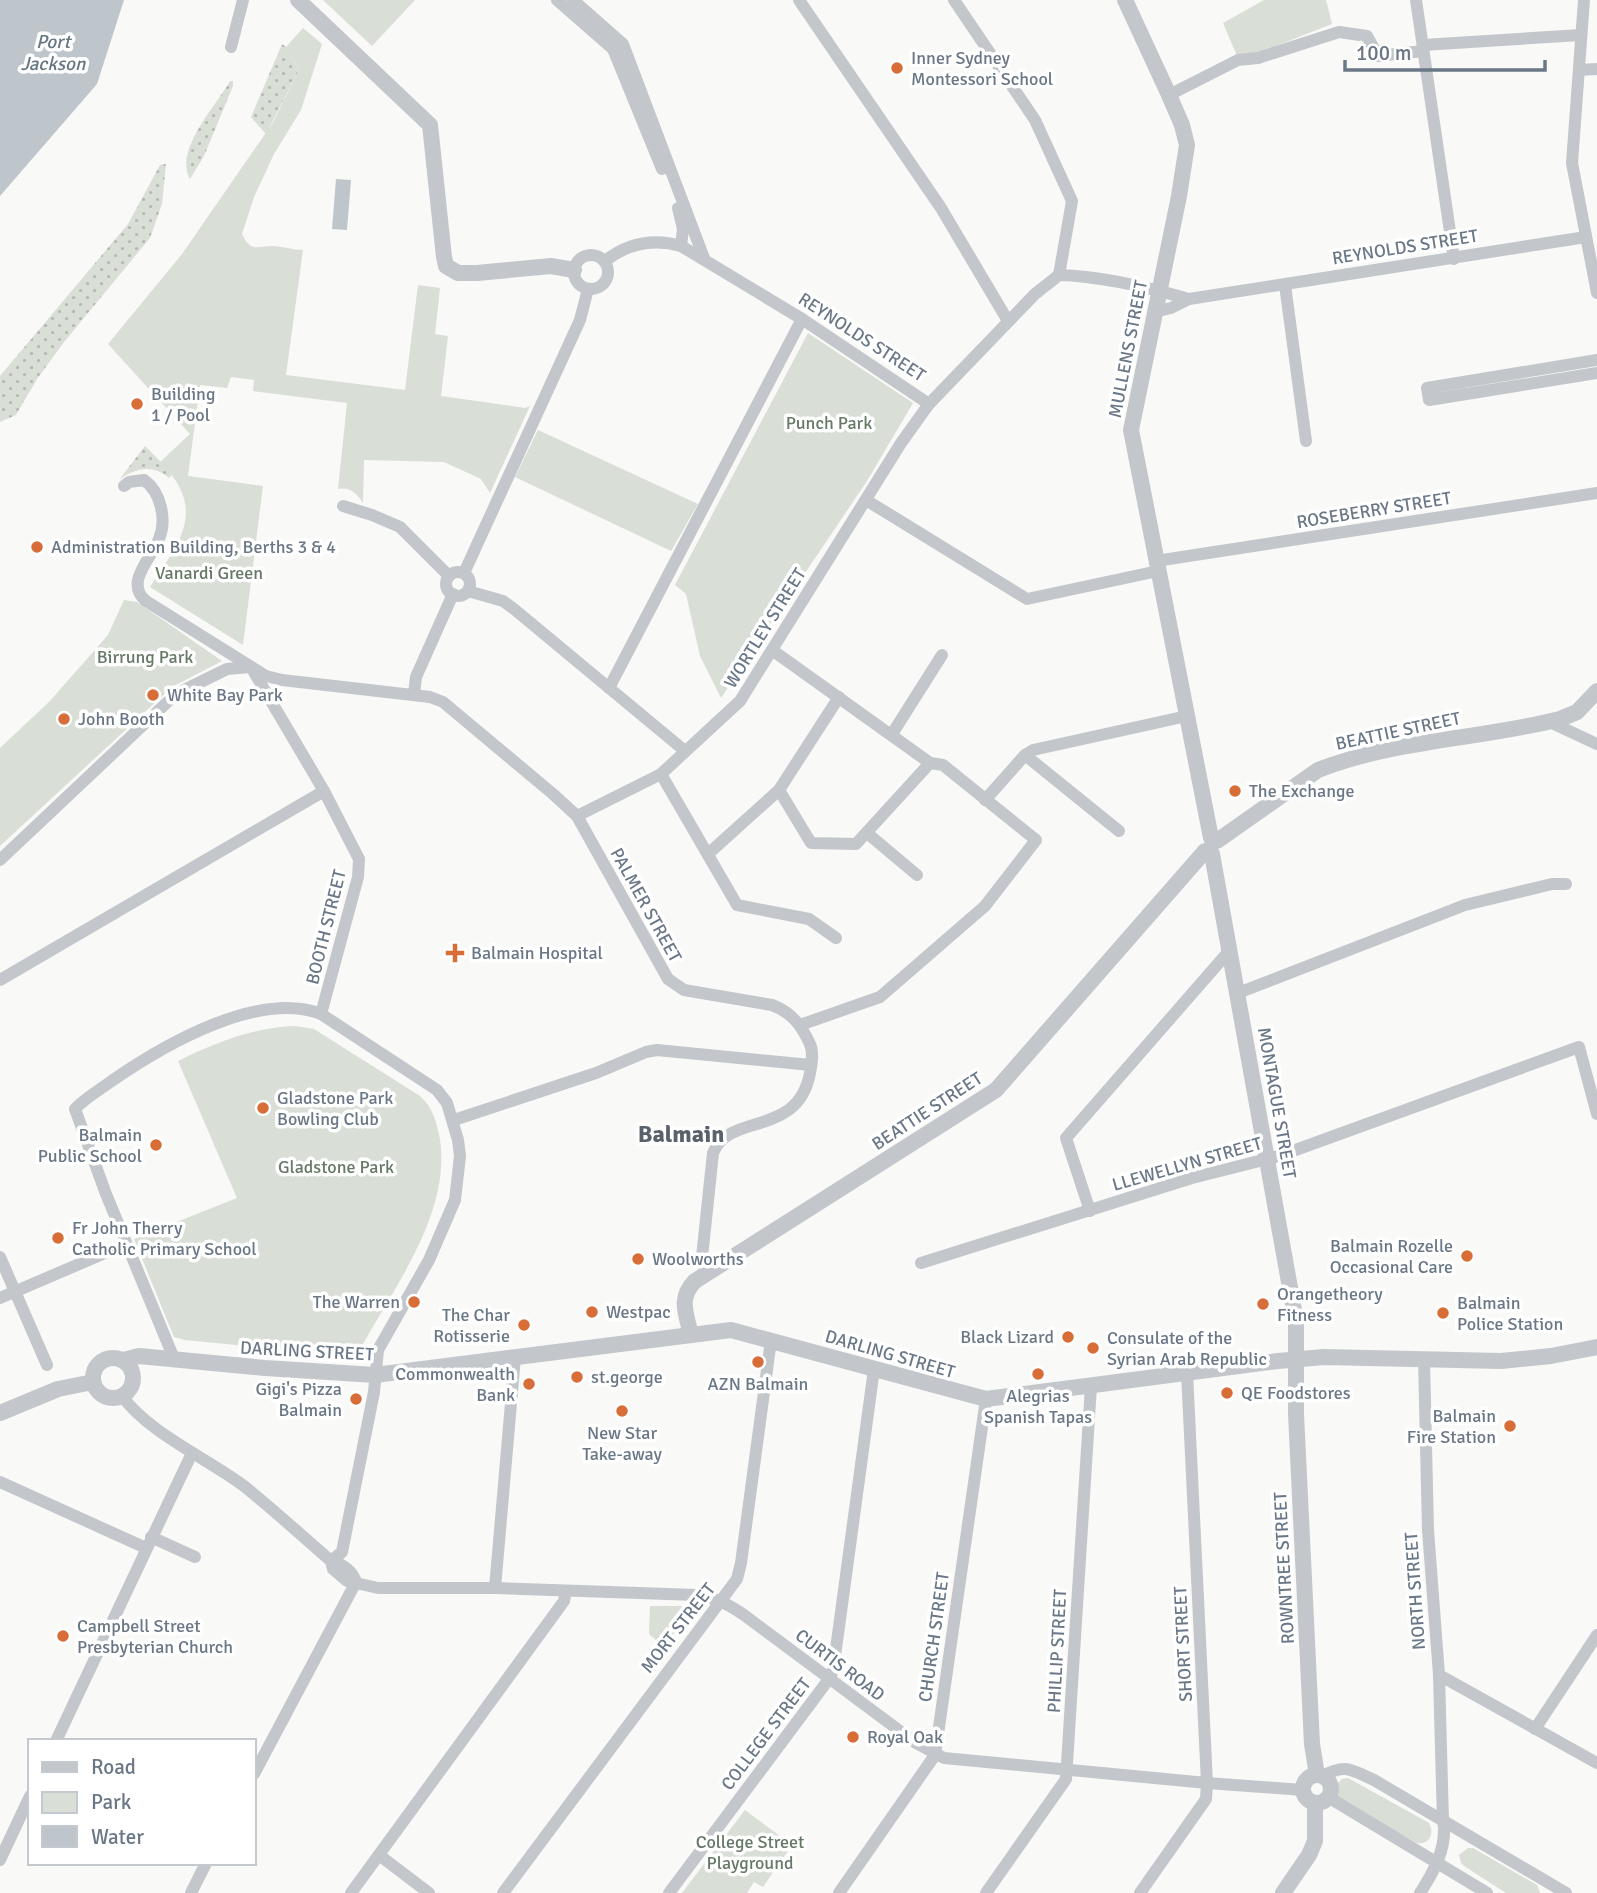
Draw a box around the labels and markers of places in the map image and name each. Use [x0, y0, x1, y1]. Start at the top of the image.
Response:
place label: Inner Sydney Montessori School [911, 47, 1053, 90]
marker: Inner Sydney Montessori School [889, 60, 905, 76]
place label: Building 1 / Pool [151, 383, 215, 426]
marker: Building 1 / Pool [129, 396, 145, 412]
place label: Administration Building, Berths 3 & 4 [51, 536, 336, 558]
marker: Administration Building, Berths 3 & 4 [29, 539, 45, 555]
place label: White Bay Park [167, 684, 283, 706]
marker: White Bay Park [145, 687, 161, 703]
place label: John Booth [78, 708, 165, 730]
marker: John Booth [56, 711, 72, 727]
place label: The Exchange [1249, 780, 1355, 802]
marker: The Exchange [1227, 783, 1243, 799]
place label: Balmain Hospital [471, 942, 603, 964]
marker: Balmain Hospital [445, 943, 465, 963]
place label: Gladstone Park Bowling Club [277, 1087, 393, 1130]
marker: Gladstone Park Bowling Club [255, 1100, 271, 1116]
place label: Balmain Public School [38, 1124, 142, 1167]
marker: Balmain Public School [148, 1137, 164, 1153]
place label: Fr John Therry Catholic Primary School [72, 1217, 257, 1260]
marker: Fr John Therry Catholic Primary School [50, 1230, 66, 1246]
place label: Balmain Rozelle Occasional Care [1330, 1235, 1453, 1278]
place label: Woolworths [652, 1248, 744, 1270]
marker: Balmain Rozelle Occasional Care [1459, 1248, 1475, 1264]
marker: Woolworths [630, 1251, 646, 1267]
place label: Orangetheory Fitness [1277, 1283, 1383, 1326]
place label: The Warren [313, 1291, 400, 1313]
place label: Balmain Police Station [1457, 1292, 1563, 1335]
marker: The Warren [406, 1294, 422, 1310]
marker: Orangetheory Fitness [1255, 1296, 1271, 1312]
place label: Westpac [606, 1301, 671, 1323]
place label: The Char Rotisserie [433, 1304, 510, 1347]
marker: Westpac [584, 1304, 600, 1320]
marker: Balmain Police Station [1435, 1305, 1451, 1321]
marker: The Char Rotisserie [516, 1317, 532, 1333]
place label: Black Lizard [960, 1326, 1054, 1348]
place label: Consulate of the Syrian Arab Republic [1107, 1327, 1267, 1370]
marker: Black Lizard [1060, 1329, 1076, 1345]
marker: Consulate of the Syrian Arab Republic [1085, 1340, 1101, 1356]
marker: AZN Balmain [750, 1354, 766, 1370]
place label: Commonwealth Bank [395, 1363, 515, 1406]
place label: st.george [591, 1366, 663, 1388]
marker: Alegrias Spanish Tapas [1030, 1366, 1046, 1382]
marker: st.george [569, 1369, 585, 1385]
place label: AZN Balmain [708, 1373, 808, 1395]
marker: Commonwealth Bank [521, 1376, 537, 1392]
place label: Gigi's Pizza Balmain [255, 1378, 342, 1421]
place label: QE Foodstores [1241, 1382, 1351, 1404]
place label: Alegrias Spanish Tapas [984, 1385, 1092, 1428]
marker: QE Foodstores [1219, 1385, 1235, 1401]
marker: Gigi's Pizza Balmain [348, 1391, 364, 1407]
marker: New Star Take-away [614, 1403, 630, 1419]
place label: Balmain Fire Station [1407, 1405, 1496, 1448]
marker: Balmain Fire Station [1502, 1418, 1518, 1434]
place label: New Star Take-away [582, 1422, 662, 1465]
place label: Campbell Street Presbyterian Church [77, 1615, 233, 1658]
marker: Campbell Street Presbyterian Church [55, 1628, 71, 1644]
place label: Royal Oak [867, 1726, 943, 1748]
marker: Royal Oak [845, 1729, 861, 1745]

